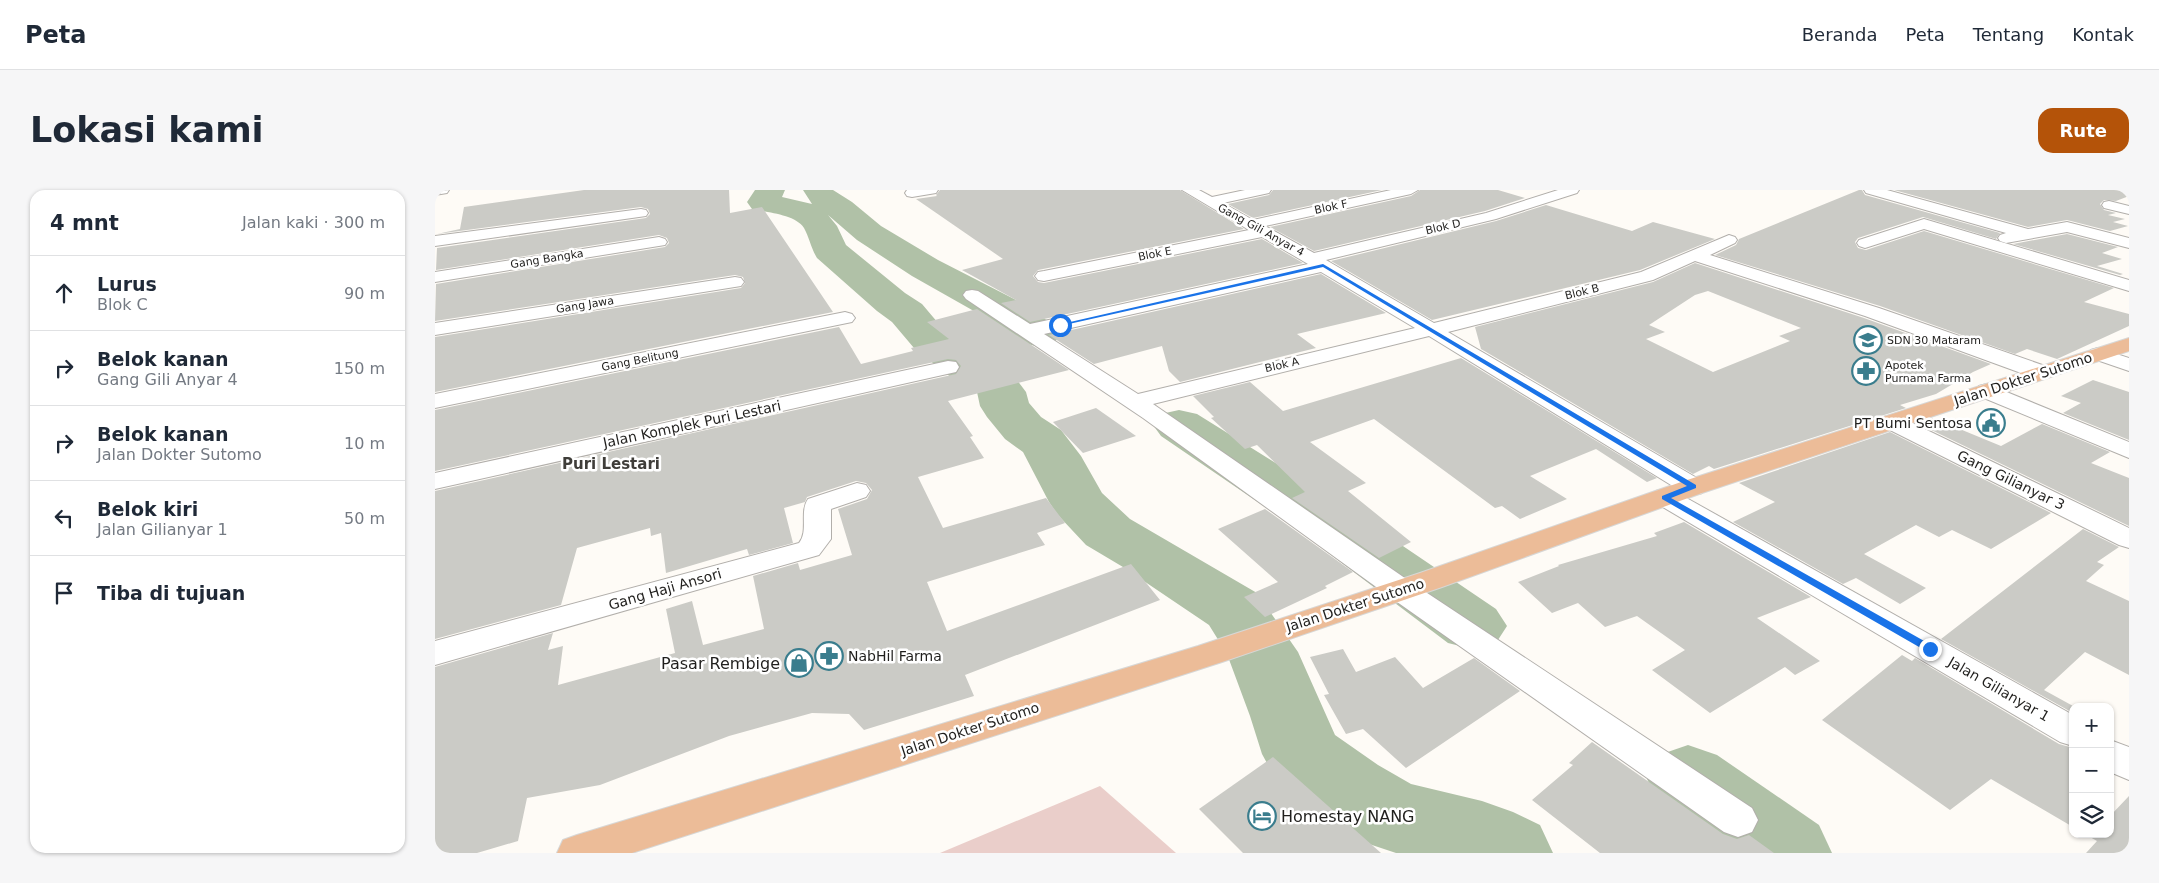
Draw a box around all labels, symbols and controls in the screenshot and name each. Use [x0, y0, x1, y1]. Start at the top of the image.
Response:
text: Peta [25, 21, 87, 49]
text: Beranda [1802, 24, 1877, 45]
text: Peta [1905, 24, 1945, 45]
text: Tentang [1973, 24, 2044, 45]
text: Kontak [2072, 24, 2134, 45]
button: Rute [2038, 108, 2129, 153]
text: Lokasi kami [30, 110, 264, 150]
street label: Blok F [1313, 197, 1349, 217]
street label: Gang Gili Anyar 4 [1216, 201, 1306, 259]
text: 4 mnt [50, 211, 119, 235]
text: Jalan kaki · 300 m [242, 213, 385, 232]
street label: Blok D [1424, 217, 1462, 237]
street label: Blok E [1137, 244, 1173, 264]
street label: Gang Bangka [510, 247, 584, 271]
text: Lurus [97, 273, 157, 295]
icon: ahead [50, 279, 78, 307]
street label: Blok B [1564, 281, 1600, 303]
text: 90 m [344, 284, 385, 303]
street label: Gang Jawa [555, 294, 615, 316]
text: Blok C [97, 295, 148, 314]
route start [1049, 314, 1072, 337]
school or university icon: SDN 30 Mataram [1853, 325, 1883, 355]
place label: SDN 30 Mataram [1887, 334, 1981, 347]
street label: Gang Belitung [600, 346, 680, 374]
text: Belok kanan [97, 348, 229, 370]
street label: Jalan Dokter Sutomo [1951, 349, 2094, 409]
icon: right [50, 354, 78, 382]
street label: Blok A [1264, 355, 1301, 375]
pharmacy icon: Apotek Purnama Farma [1851, 356, 1881, 386]
text: 150 m [334, 359, 385, 378]
place label: Apotek Purnama Farma [1885, 359, 1971, 385]
text: Gang Gili Anyar 4 [97, 370, 238, 389]
street label: Jalan Komplek Puri Lestari [601, 397, 782, 451]
public building icon: PT Bumi Sentosa [1976, 408, 2006, 438]
place label: PT Bumi Sentosa [1854, 415, 1972, 431]
text: Belok kanan [97, 423, 229, 445]
icon: right [50, 429, 78, 457]
text: 10 m [344, 434, 385, 453]
text: Jalan Dokter Sutomo [97, 445, 262, 464]
street label: Gang Gilianyar 3 [1955, 447, 2067, 513]
district label: Puri Lestari [562, 455, 660, 473]
text: Belok kiri [97, 498, 198, 520]
icon: left [50, 504, 78, 532]
text: 50 m [344, 509, 385, 528]
text: Jalan Gilianyar 1 [97, 520, 228, 539]
street label: Gang Haji Ansori [607, 565, 723, 613]
street label: Jalan Dokter Sutomo [1283, 575, 1426, 635]
icon: arrive [50, 579, 78, 607]
text: Tiba di tujuan [97, 582, 245, 604]
route end [1919, 638, 1942, 661]
pharmacy icon: NabHil Farma [814, 641, 844, 671]
shop icon: Pasar Rembige [784, 648, 814, 678]
place label: NabHil Farma [848, 648, 942, 664]
street label: Jalan Gilianyar 1 [1945, 653, 2053, 725]
place label: Pasar Rembige [661, 654, 780, 673]
street label: Jalan Dokter Sutomo [898, 699, 1041, 759]
map controls [2069, 703, 2114, 838]
button: + [2069, 703, 2114, 748]
button: − [2069, 748, 2114, 793]
button: layers [2069, 793, 2114, 838]
hotel icon: Homestay NANG [1247, 801, 1277, 831]
place label: Homestay NANG [1281, 807, 1415, 826]

